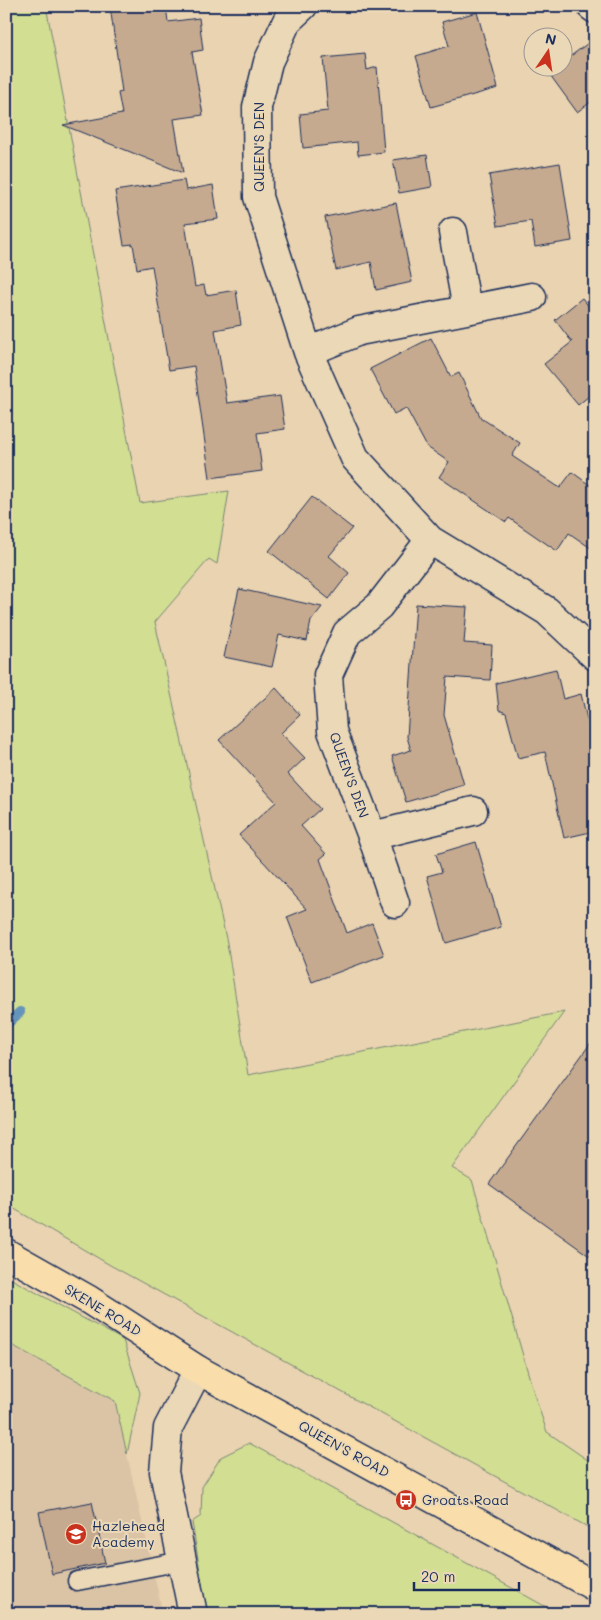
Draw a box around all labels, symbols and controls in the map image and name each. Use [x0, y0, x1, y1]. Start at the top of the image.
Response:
north arrow [524, 28, 574, 78]
text: N [544, 28, 558, 49]
street label: QUEEN'S DEN [249, 102, 268, 192]
street label: QUEEN'S DEN [325, 729, 374, 820]
street label: SKENE ROAD [61, 1279, 145, 1340]
street label: QUEEN'S ROAD [295, 1416, 393, 1481]
bus stop icon: Groats Road [394, 1488, 418, 1512]
place label: Groats Road [422, 1490, 509, 1509]
place label: Hazlehead Academy [92, 1516, 165, 1551]
school or university icon: Hazlehead Academy [64, 1522, 88, 1546]
scale bar [414, 1560, 518, 1592]
text: 20 m [421, 1566, 455, 1586]

